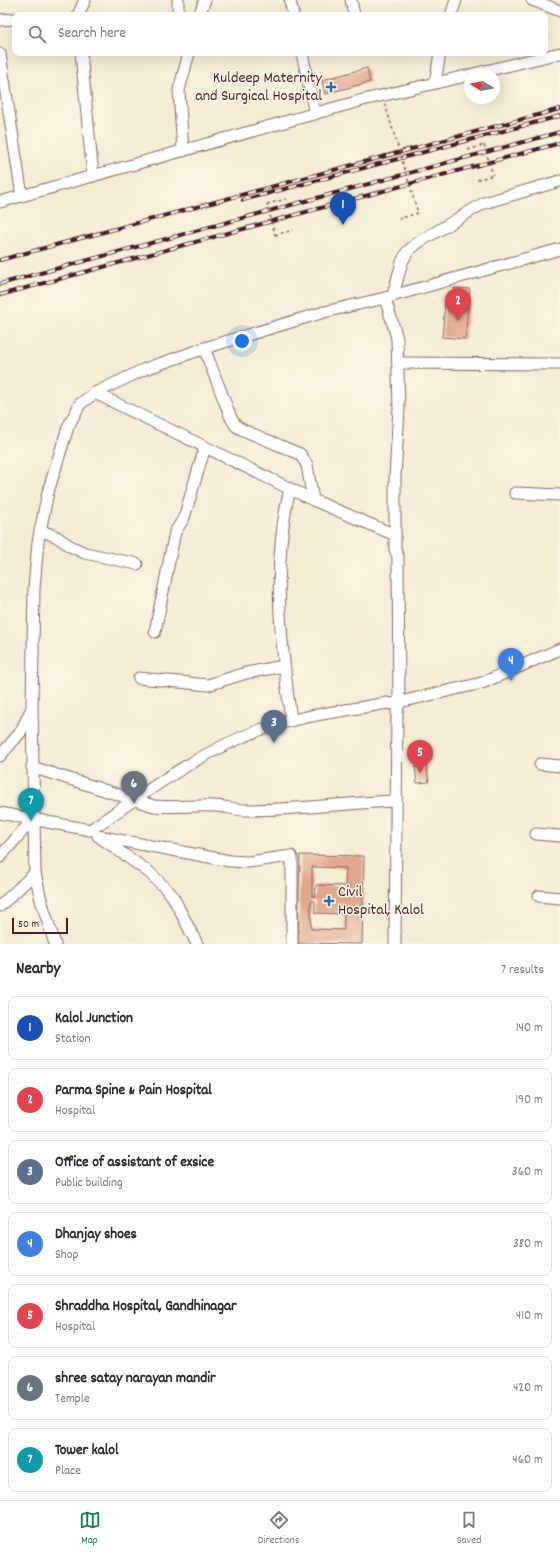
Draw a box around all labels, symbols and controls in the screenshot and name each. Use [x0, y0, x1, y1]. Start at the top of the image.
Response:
search box [12, 12, 548, 56]
icon: search [26, 23, 48, 45]
text: Search here [58, 23, 126, 45]
place label: Kuldeep Maternity and Surgical Hospital [195, 67, 323, 108]
north arrow [464, 68, 500, 104]
marker: Kuldeep Maternity and Surgical Hospital [325, 81, 337, 93]
pin: 1 [330, 192, 356, 225]
pin: 2 [445, 288, 471, 321]
your location [232, 331, 252, 351]
pin: 4 [498, 648, 524, 681]
pin: 3 [261, 710, 287, 743]
pin: 5 [407, 740, 433, 773]
pin: 6 [121, 771, 147, 804]
pin: 7 [18, 788, 44, 821]
place label: Civil Hospital, Kalol [338, 881, 424, 922]
marker: Civil Hospital, Kalol [323, 895, 335, 907]
scale bar [12, 916, 68, 935]
text: 50 m [18, 917, 39, 933]
text: Nearby [16, 958, 60, 982]
text: 7 results [501, 961, 544, 980]
text: Kalol Junction [55, 1008, 133, 1030]
text: 1 [29, 1019, 31, 1038]
text: 140 m [516, 1019, 543, 1038]
text: Station [55, 1030, 91, 1049]
text: Parma Spine & Pain Hospital [55, 1080, 212, 1102]
text: 2 [27, 1091, 33, 1110]
text: 190 m [515, 1091, 543, 1110]
text: Hospital [55, 1102, 95, 1121]
text: Office of assistant of exsice [55, 1152, 214, 1174]
text: 3 [27, 1163, 33, 1182]
text: 360 m [512, 1163, 543, 1182]
text: Public building [55, 1174, 123, 1193]
text: Dhanjay shoes [55, 1224, 137, 1246]
text: 4 [27, 1235, 33, 1254]
text: 380 m [513, 1235, 543, 1254]
text: Shop [55, 1246, 78, 1265]
text: Shraddha Hospital, Gandhinagar [55, 1296, 237, 1318]
text: 5 [27, 1307, 33, 1326]
text: 410 m [516, 1307, 543, 1326]
text: Hospital [55, 1318, 95, 1337]
text: shree satay narayan mandir [55, 1368, 215, 1390]
text: 6 [27, 1379, 33, 1398]
text: 420 m [513, 1379, 543, 1398]
text: Temple [55, 1390, 90, 1409]
text: Tower kalol [55, 1440, 119, 1462]
text: 7 [28, 1451, 32, 1470]
text: 460 m [512, 1451, 543, 1470]
text: Place [55, 1462, 81, 1481]
tab: Map [79, 1509, 101, 1549]
tab: Directions [258, 1509, 300, 1549]
tab: Saved [457, 1509, 481, 1549]

